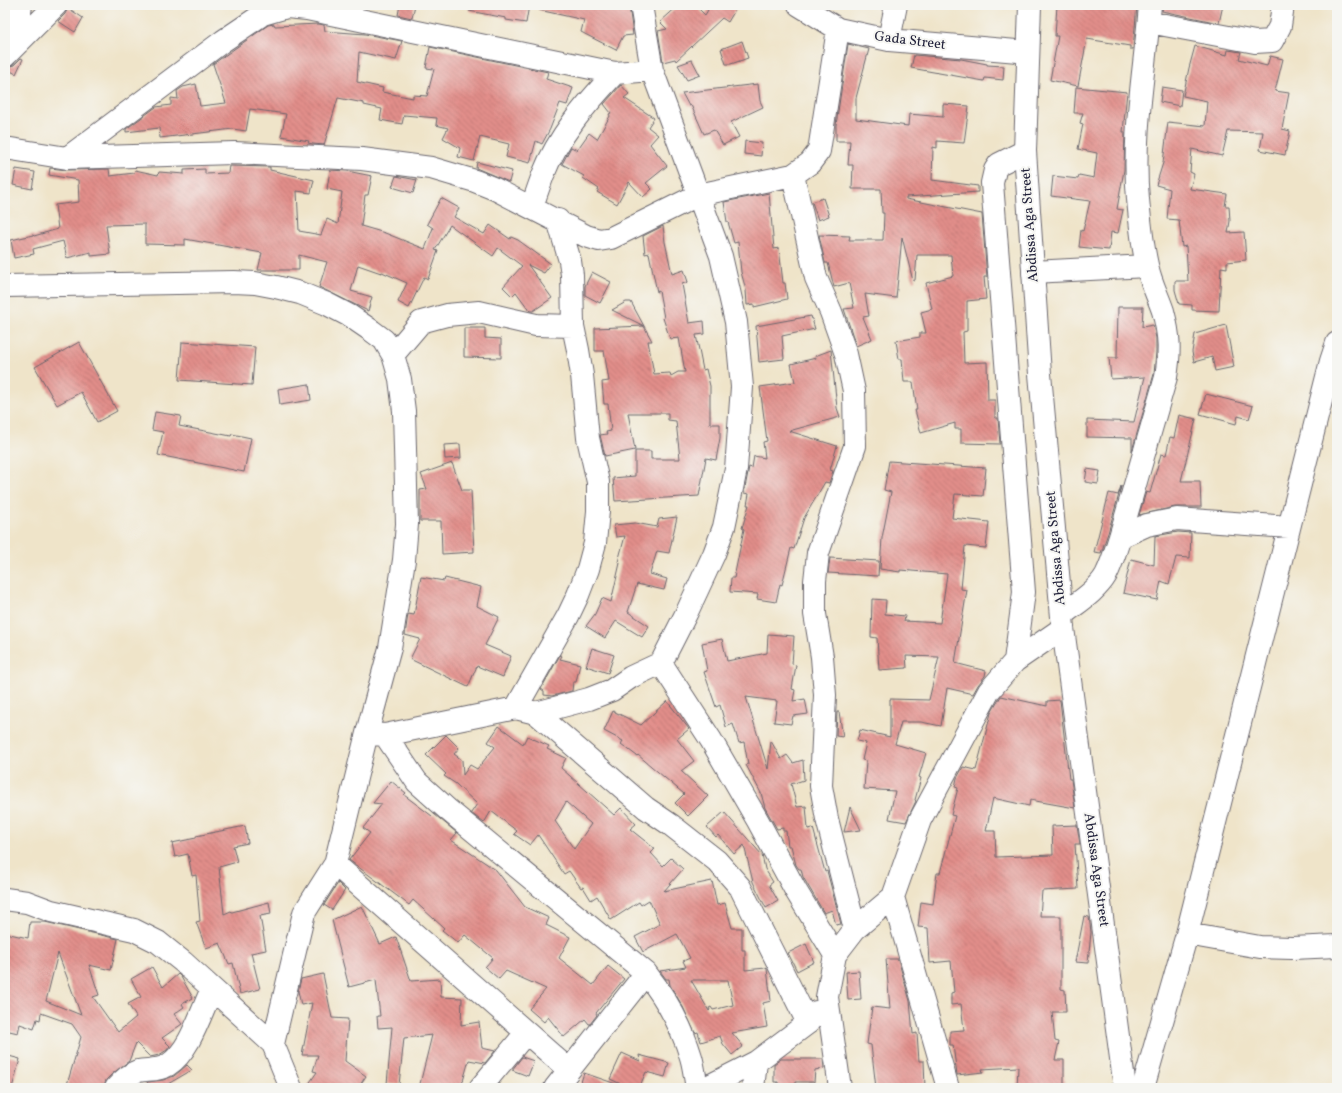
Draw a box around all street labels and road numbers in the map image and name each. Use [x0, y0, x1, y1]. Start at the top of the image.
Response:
street label: Gada Street [873, 27, 947, 55]
street label: Abdissa Aga Street [1017, 167, 1043, 283]
street label: Abdissa Aga Street [1042, 490, 1070, 606]
street label: Abdissa Aga Street [1079, 812, 1113, 928]

